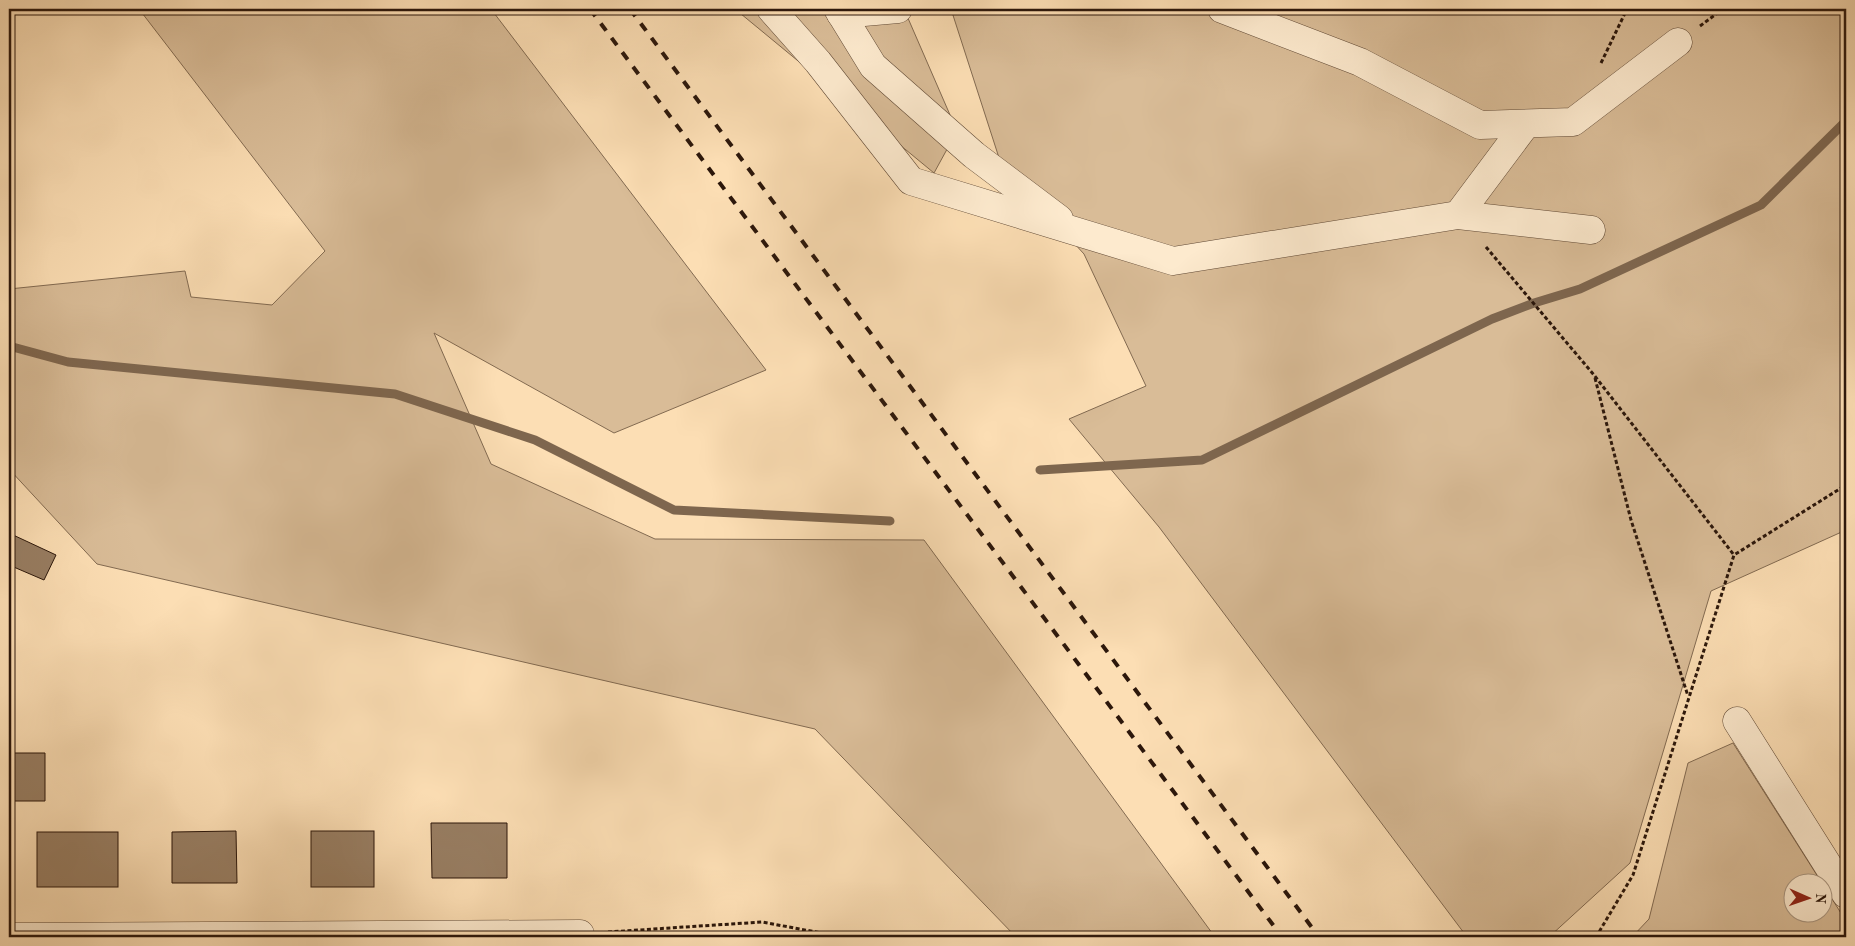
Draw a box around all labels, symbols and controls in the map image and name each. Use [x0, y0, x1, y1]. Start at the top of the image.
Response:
north arrow [1782, 874, 1832, 924]
text: N [1813, 893, 1827, 904]

